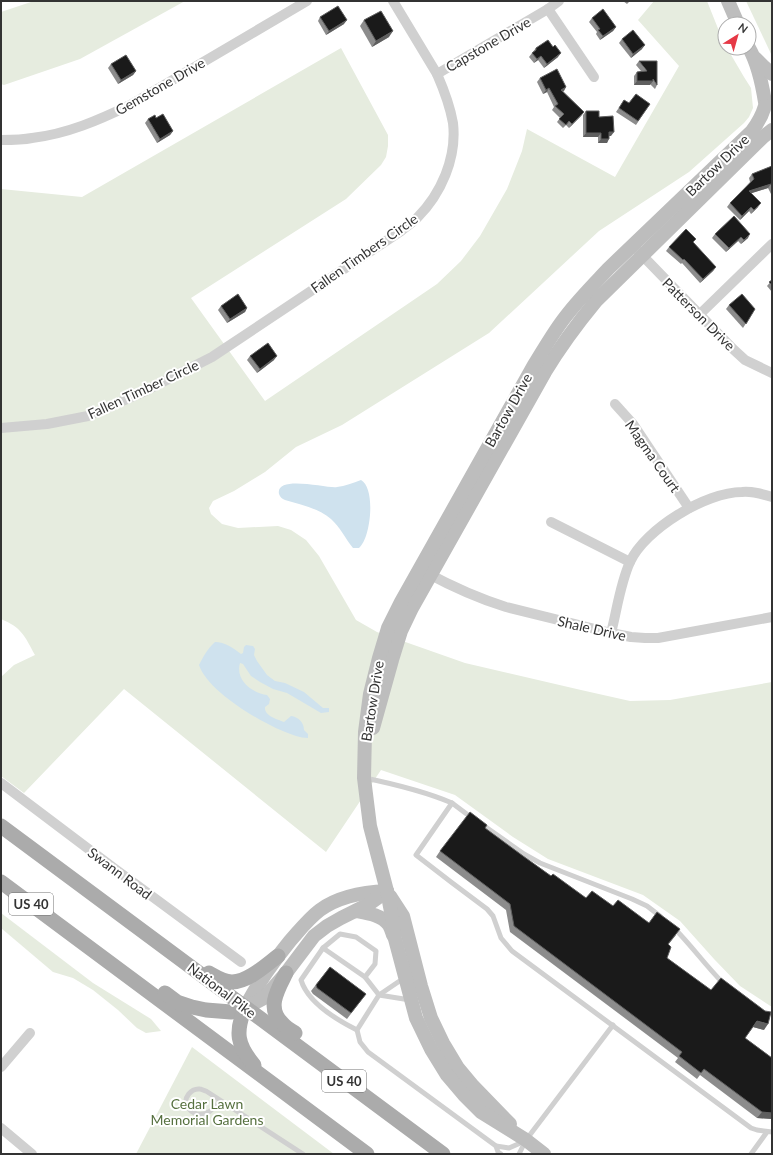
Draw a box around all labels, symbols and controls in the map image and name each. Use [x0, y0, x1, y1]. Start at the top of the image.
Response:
street label: Capstone Drive [442, 13, 534, 75]
north arrow [717, 16, 757, 56]
text: N [736, 20, 751, 35]
street label: Gemstone Drive [112, 54, 208, 118]
street label: Bartow Drive [682, 131, 752, 199]
street label: Fallen Timbers Circle [307, 210, 421, 296]
street label: Patterson Drive [659, 274, 739, 354]
street label: Fallen Timber Circle [85, 356, 201, 422]
street label: Bartow Drive [481, 370, 535, 450]
street label: Magma Court [622, 417, 684, 495]
street label: Shale Drive [556, 612, 628, 644]
street label: Bartow Drive [357, 659, 387, 743]
street label: Swann Road [85, 843, 155, 903]
road number: US 40 [9, 893, 53, 915]
street label: National Pike [184, 959, 260, 1021]
road number: US 40 [322, 1070, 366, 1092]
park label: Cedar Lawn Memorial Gardens [150, 1095, 264, 1128]

